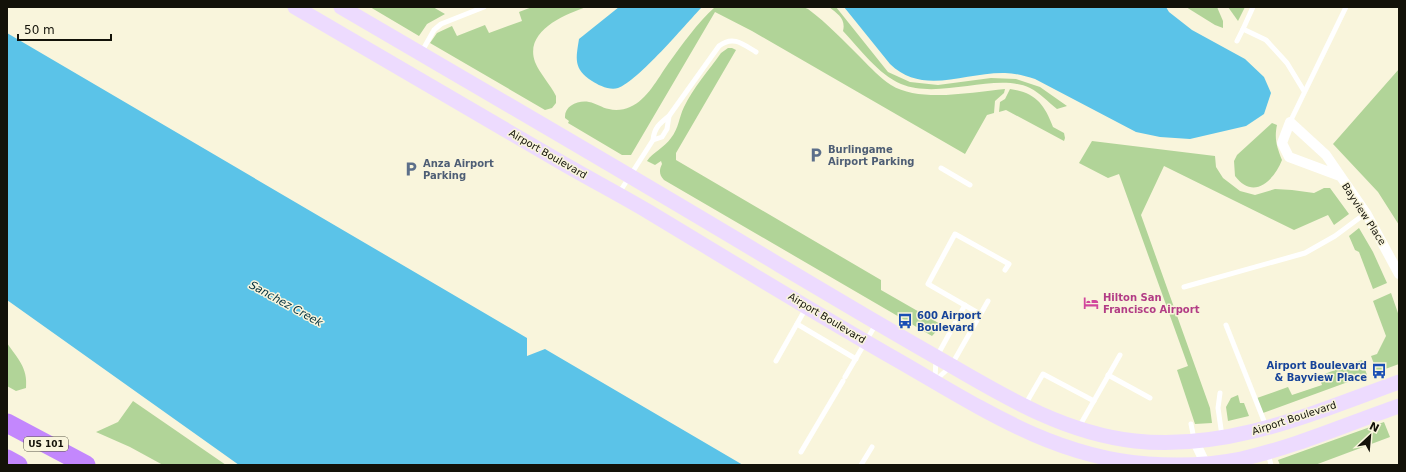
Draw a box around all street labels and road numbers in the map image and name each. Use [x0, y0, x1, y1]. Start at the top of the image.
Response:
street label: Airport Boulevard [507, 127, 589, 181]
street label: Bayview Place [1340, 181, 1388, 247]
street label: Airport Boulevard [786, 291, 868, 345]
street label: Airport Boulevard [1250, 399, 1338, 437]
road number: US 101 [24, 437, 68, 451]

